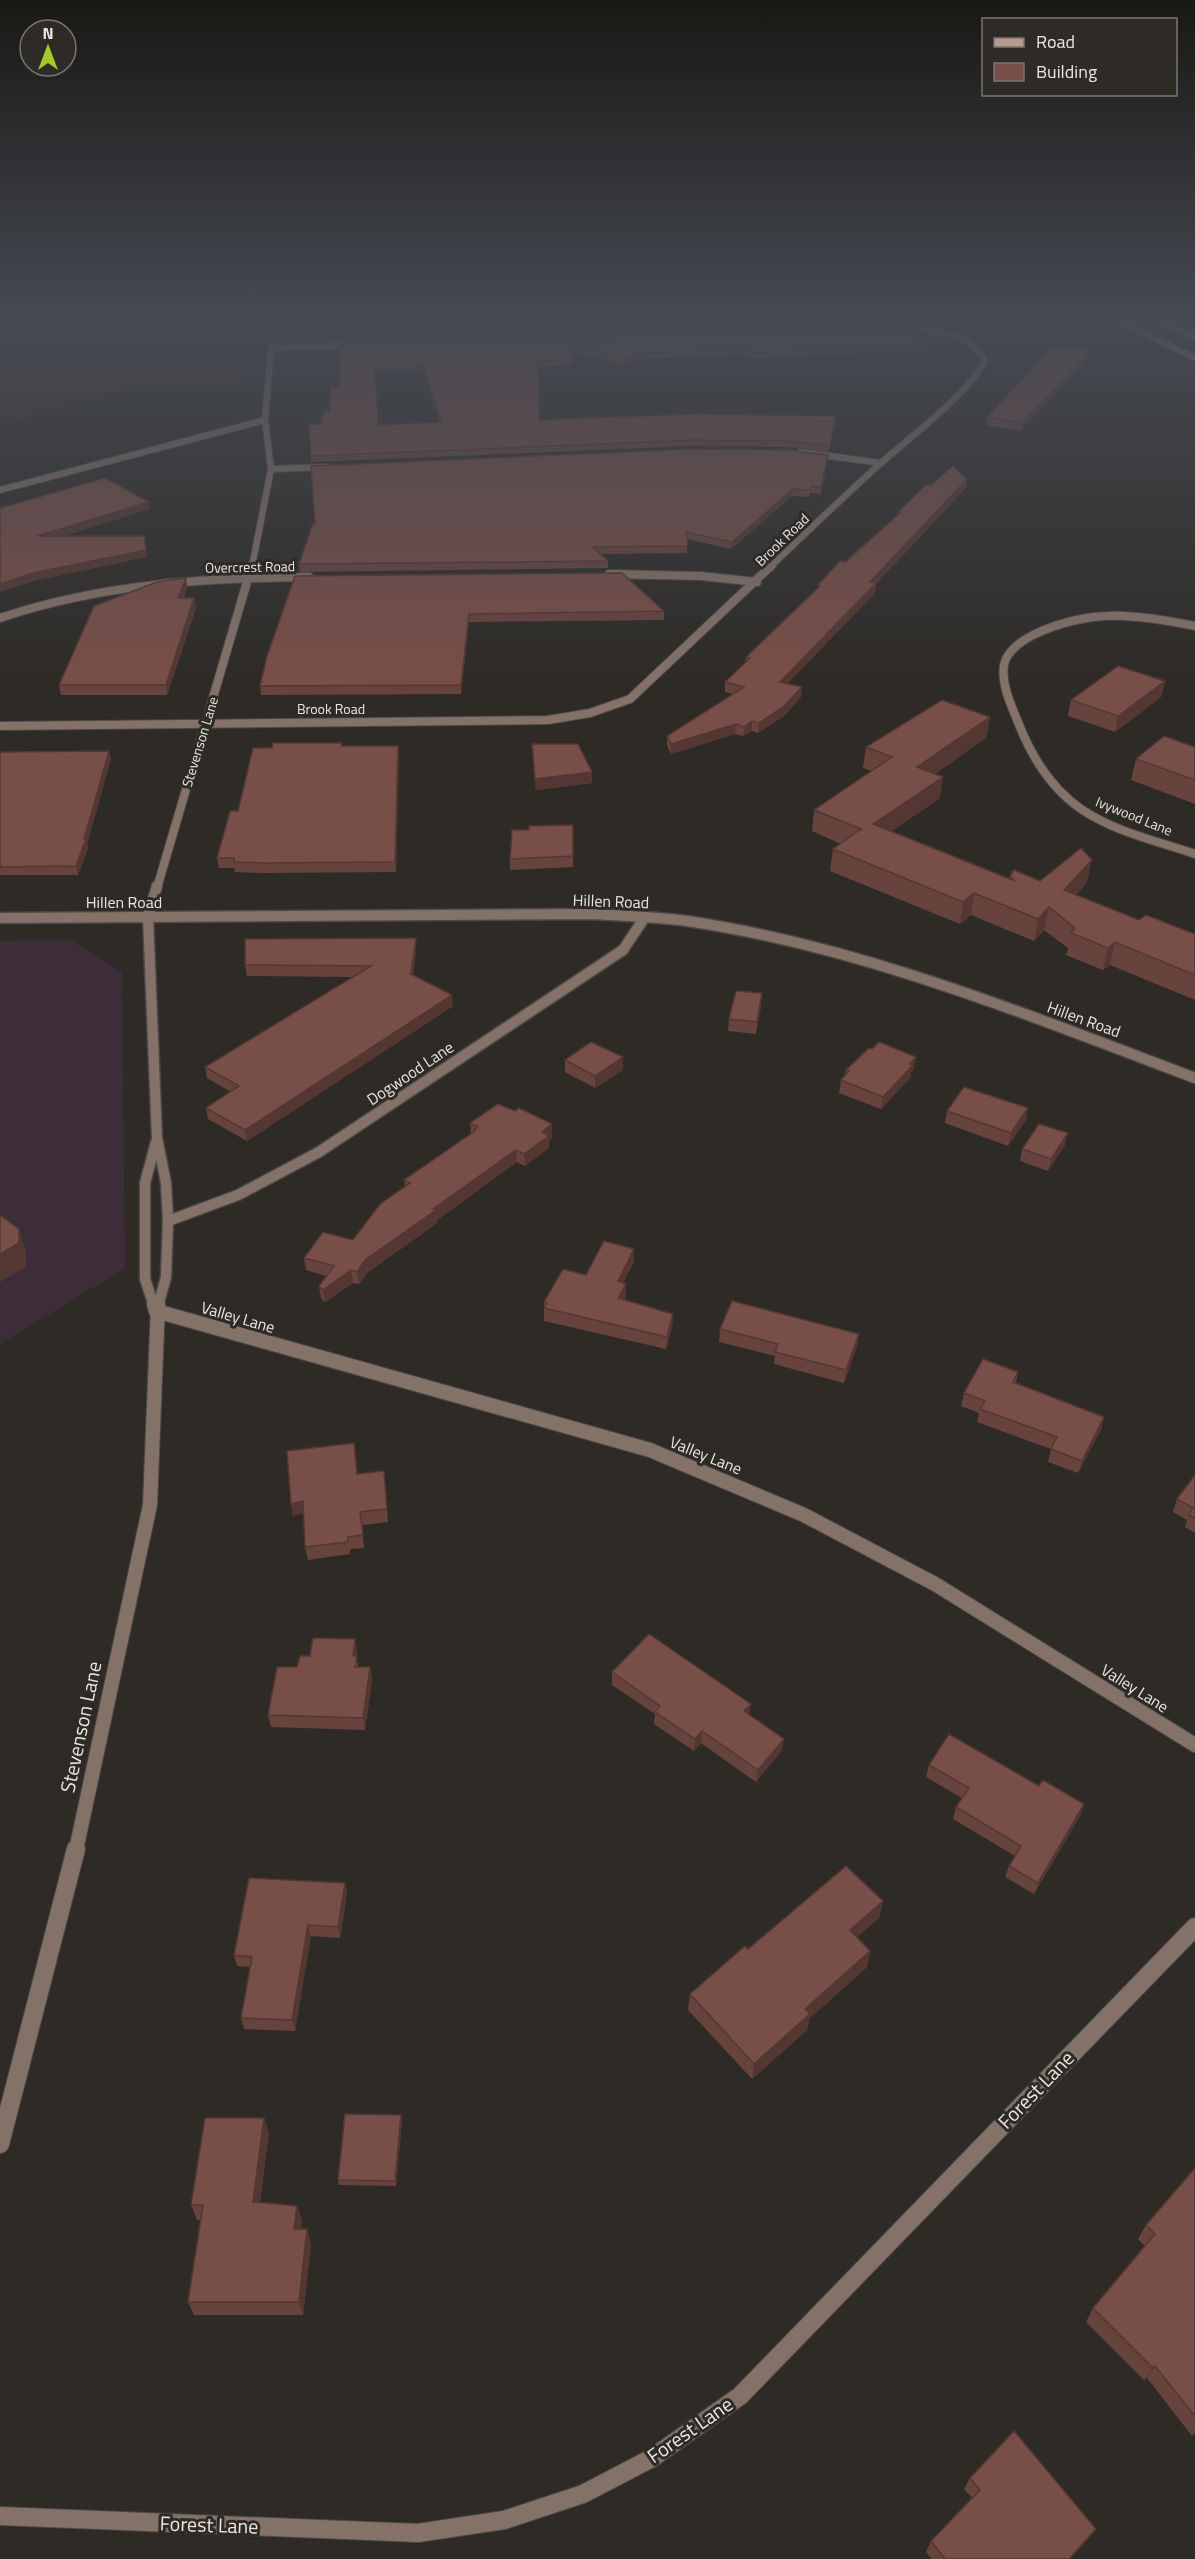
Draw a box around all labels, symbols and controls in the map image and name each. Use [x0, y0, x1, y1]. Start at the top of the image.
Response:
north arrow [18, 18, 78, 78]
legend [982, 18, 1177, 96]
text: N [42, 21, 54, 45]
text: Road [1036, 28, 1075, 55]
text: Building [1036, 58, 1097, 85]
street label: Brook Road [750, 508, 813, 571]
street label: Overcrest Road [205, 555, 295, 578]
street label: Stevenson Lane [176, 694, 223, 790]
street label: Brook Road [297, 698, 365, 719]
street label: Ivywood Lane [1093, 791, 1176, 840]
street label: Hillen Road [572, 888, 650, 914]
street label: Hillen Road [86, 890, 162, 914]
street label: Hillen Road [1044, 995, 1124, 1043]
street label: Dogwood Lane [362, 1035, 458, 1111]
street label: Valley Lane [198, 1295, 278, 1339]
street label: Valley Lane [666, 1430, 746, 1480]
street label: Stevenson Lane [51, 1658, 110, 1795]
street label: Valley Lane [1096, 1658, 1174, 1718]
street label: Forest Lane [990, 2043, 1081, 2136]
street label: Forest Lane [640, 2389, 739, 2471]
street label: Forest Lane [159, 2507, 259, 2542]

